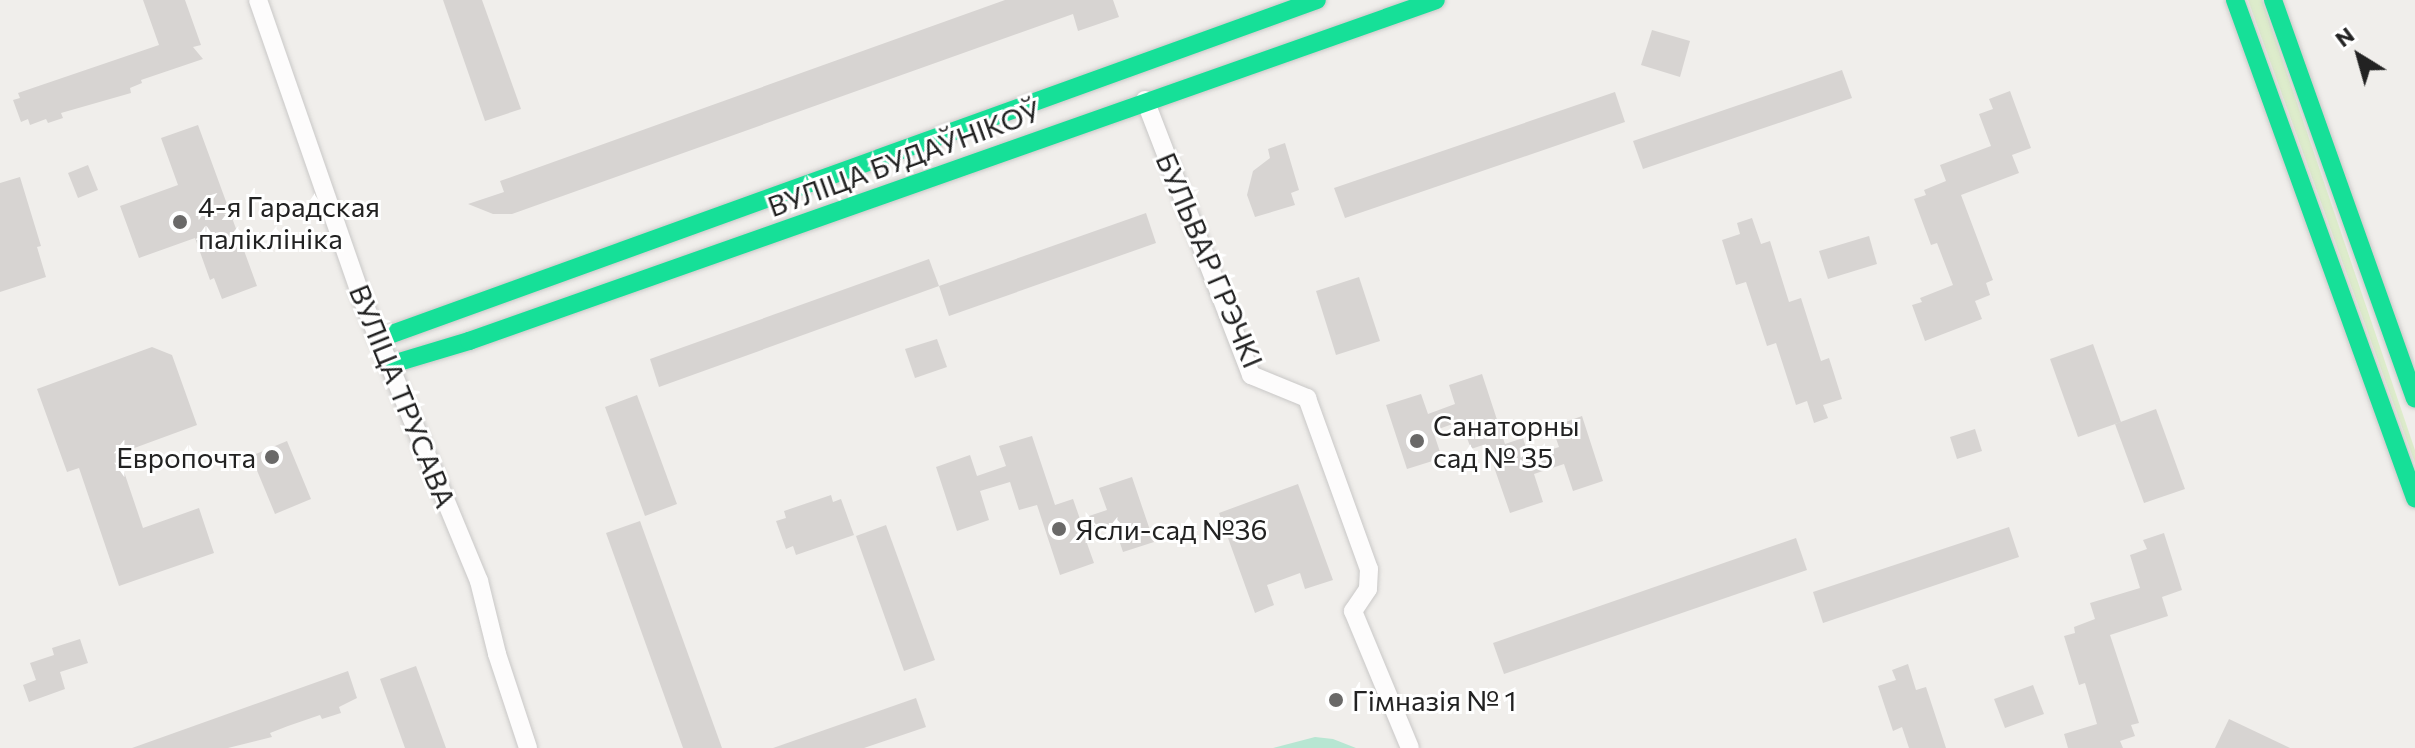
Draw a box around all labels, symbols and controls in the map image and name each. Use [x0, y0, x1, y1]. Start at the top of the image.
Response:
north arrow [2319, 16, 2399, 96]
text: N [2330, 21, 2359, 52]
street label: ВУЛІЦА БУДАЎНІКОЎ [763, 93, 1045, 223]
street label: БУЛЬВАР ГРЭЧКІ [1150, 147, 1270, 373]
place label: 4-я Гарадская паліклініка [198, 189, 380, 255]
marker: 4-я Гарадская паліклініка [169, 211, 191, 233]
street label: ВУЛІЦА ТРУСАВА [343, 280, 463, 512]
place label: Санаторны сад № 35 [1433, 408, 1579, 474]
marker: Санаторны сад № 35 [1408, 432, 1426, 450]
place label: Европочта [116, 440, 256, 474]
marker: Европочта [263, 448, 281, 466]
place label: Ясли-сад №36 [1075, 512, 1268, 546]
marker: Ясли-сад №36 [1050, 520, 1068, 538]
place label: Гімназія № 1 [1352, 683, 1516, 717]
marker: Гімназія № 1 [1327, 691, 1345, 709]

